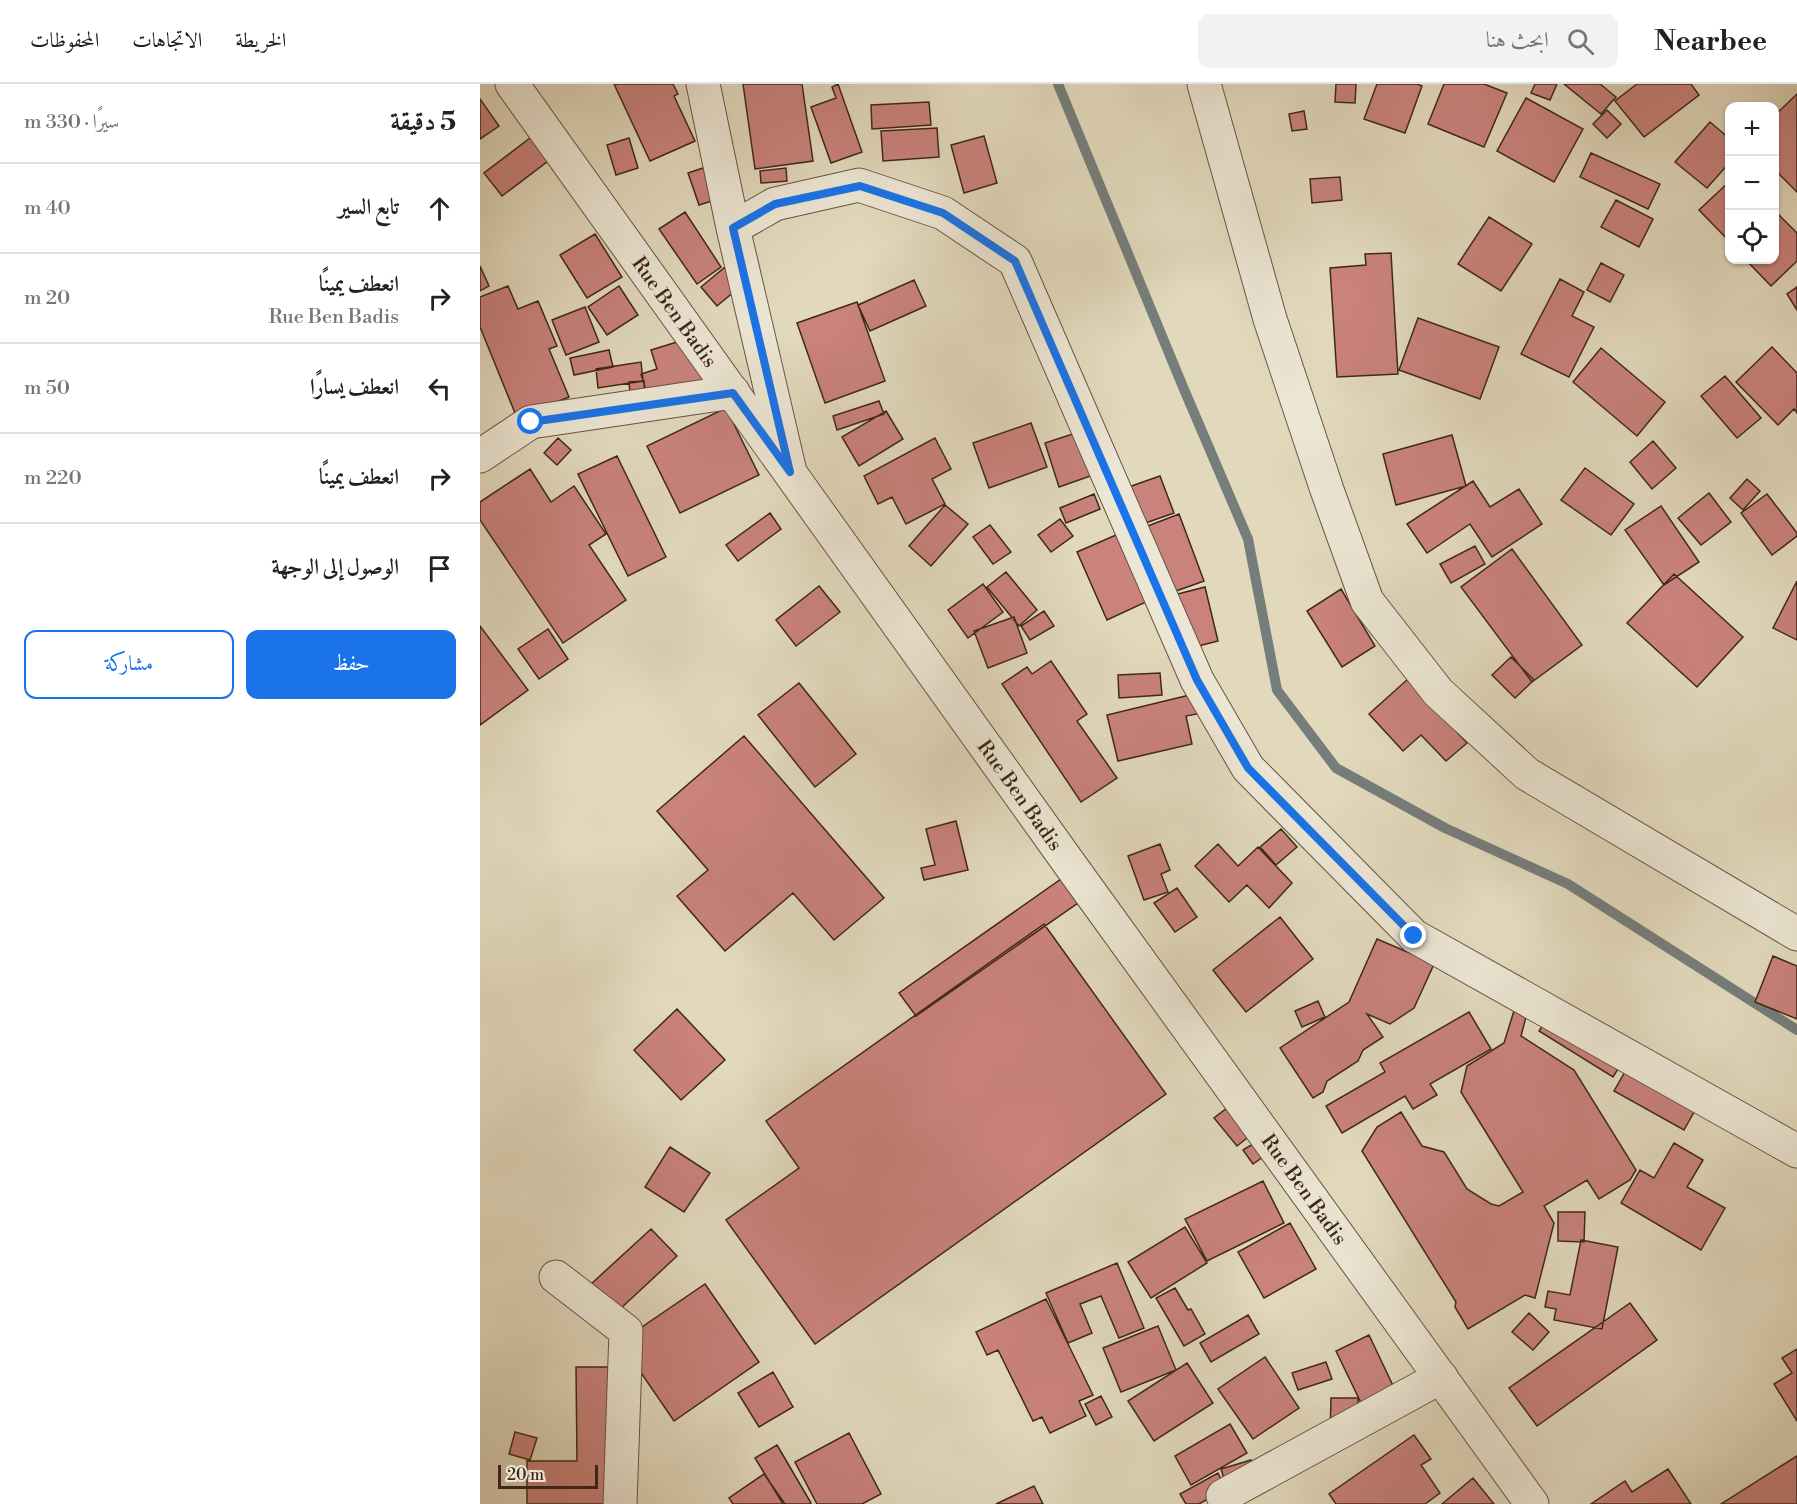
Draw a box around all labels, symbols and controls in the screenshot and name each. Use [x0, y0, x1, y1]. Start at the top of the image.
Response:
search box [1198, 14, 1618, 68]
text: Nearbee [1654, 24, 1767, 59]
icon: search [1564, 25, 1597, 58]
text: ابحث هنا [1486, 27, 1549, 54]
text: المحفوظات [30, 28, 99, 54]
text: الاتجاهات [132, 28, 202, 54]
text: الخريطة [235, 28, 286, 54]
map controls [1725, 102, 1779, 264]
button: + [1725, 102, 1779, 156]
text: 5 دقيقة [390, 106, 456, 138]
text: سيرًا · 330 m [24, 110, 119, 135]
button: − [1725, 156, 1779, 210]
icon: ahead [423, 192, 456, 225]
text: تابع السير [338, 194, 399, 221]
text: 40 m [24, 196, 71, 221]
button: locate [1725, 210, 1779, 264]
street label: Rue Ben Badis [625, 252, 722, 373]
text: انعطف يمينًا [319, 271, 399, 298]
icon: right [423, 282, 456, 315]
text: 20 m [24, 286, 70, 311]
text: Rue Ben Badis [268, 305, 399, 330]
icon: left [423, 372, 456, 405]
text: انعطف يسارًا [310, 374, 399, 401]
text: 50 m [24, 376, 70, 401]
route start [517, 408, 543, 434]
icon: right [423, 462, 456, 495]
text: انعطف يمينًا [319, 464, 399, 491]
text: 220 m [24, 466, 82, 491]
icon: arrive [423, 552, 456, 585]
text: الوصول إلى الوجهة [271, 554, 399, 581]
button: مشاركة [24, 630, 234, 699]
button: حفظ [246, 630, 456, 699]
street label: Rue Ben Badis [971, 735, 1067, 856]
route end [1400, 922, 1426, 948]
street label: Rue Ben Badis [1255, 1130, 1352, 1250]
scale bar [498, 1462, 598, 1490]
text: 20 m [507, 1465, 544, 1485]

